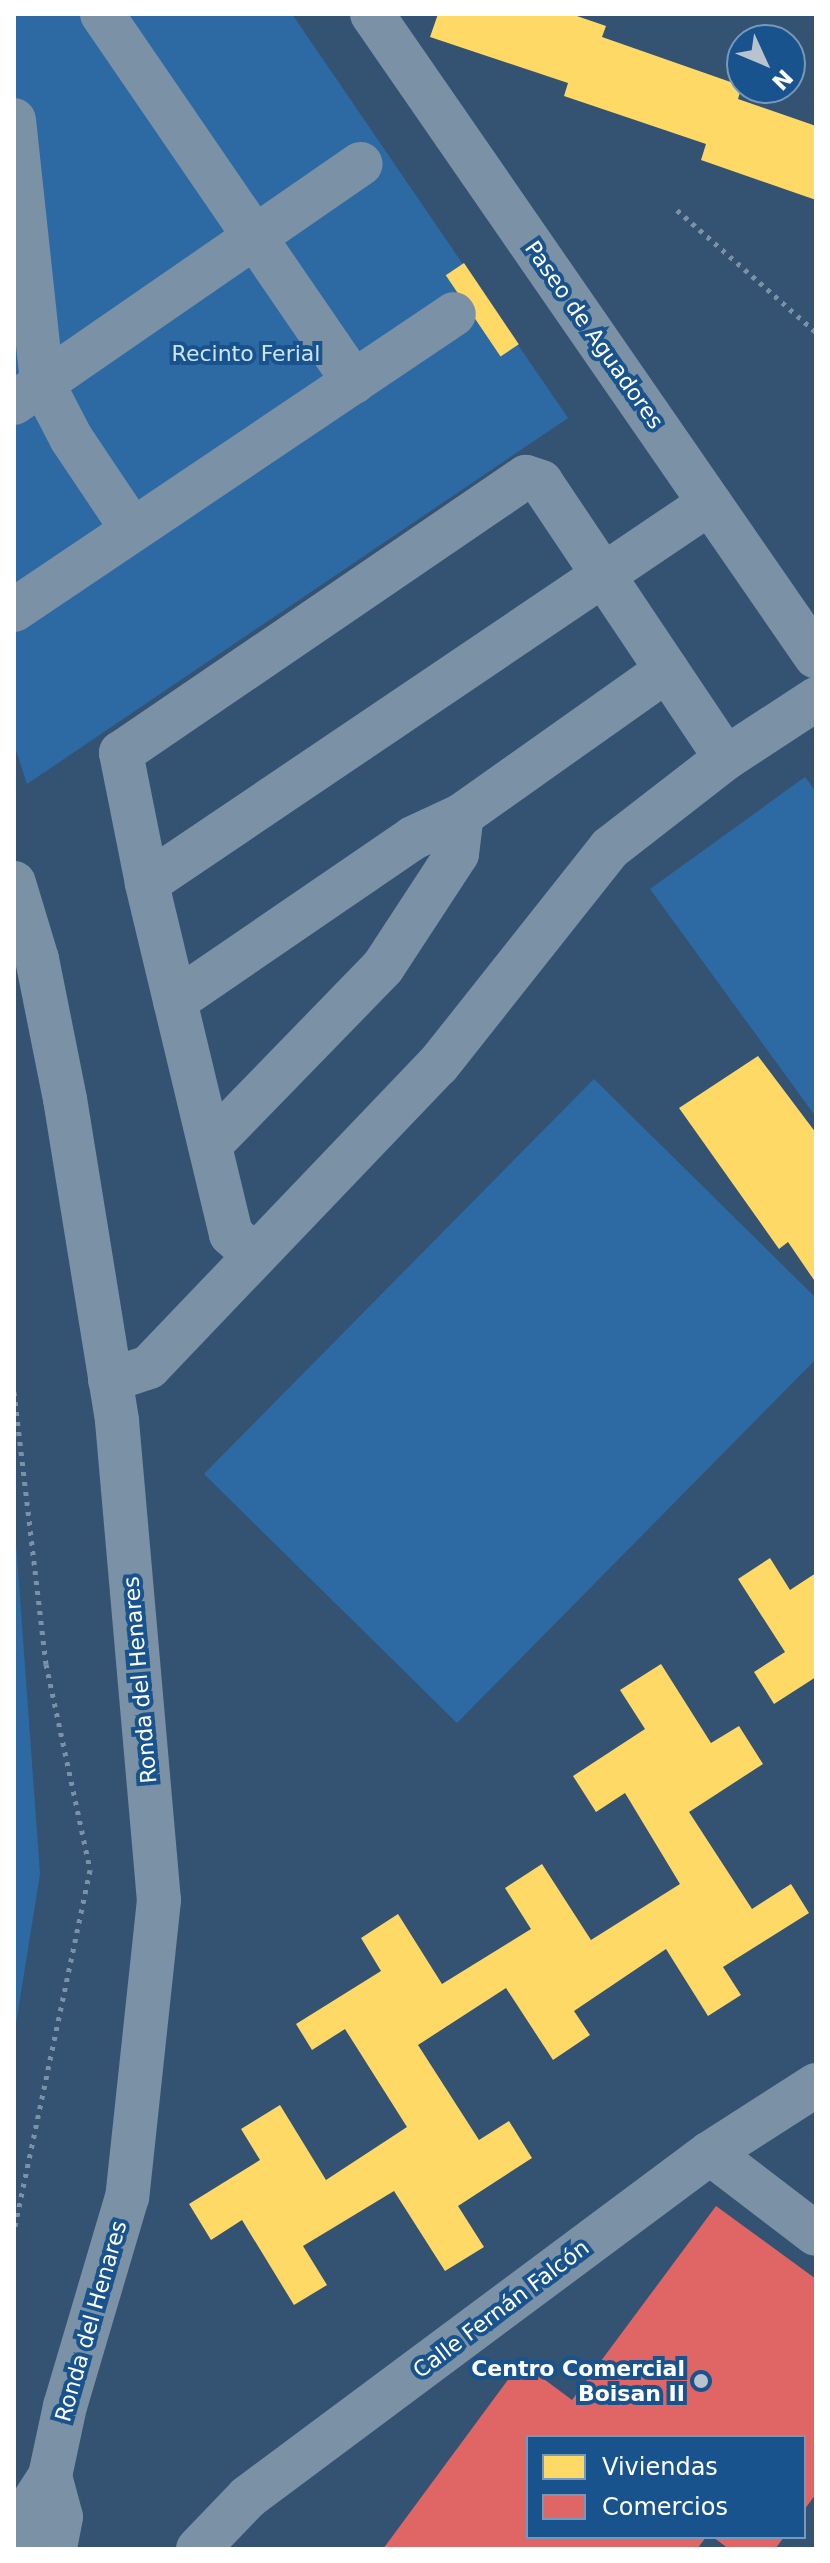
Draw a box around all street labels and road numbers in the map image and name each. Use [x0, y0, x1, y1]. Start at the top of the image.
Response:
street label: Paseo de Aguadores [519, 236, 669, 434]
street label: Ronda del Henares [118, 1575, 162, 1785]
street label: Ronda del Henares [50, 2217, 132, 2425]
street label: Calle Fernán Falcón [408, 2234, 594, 2384]

